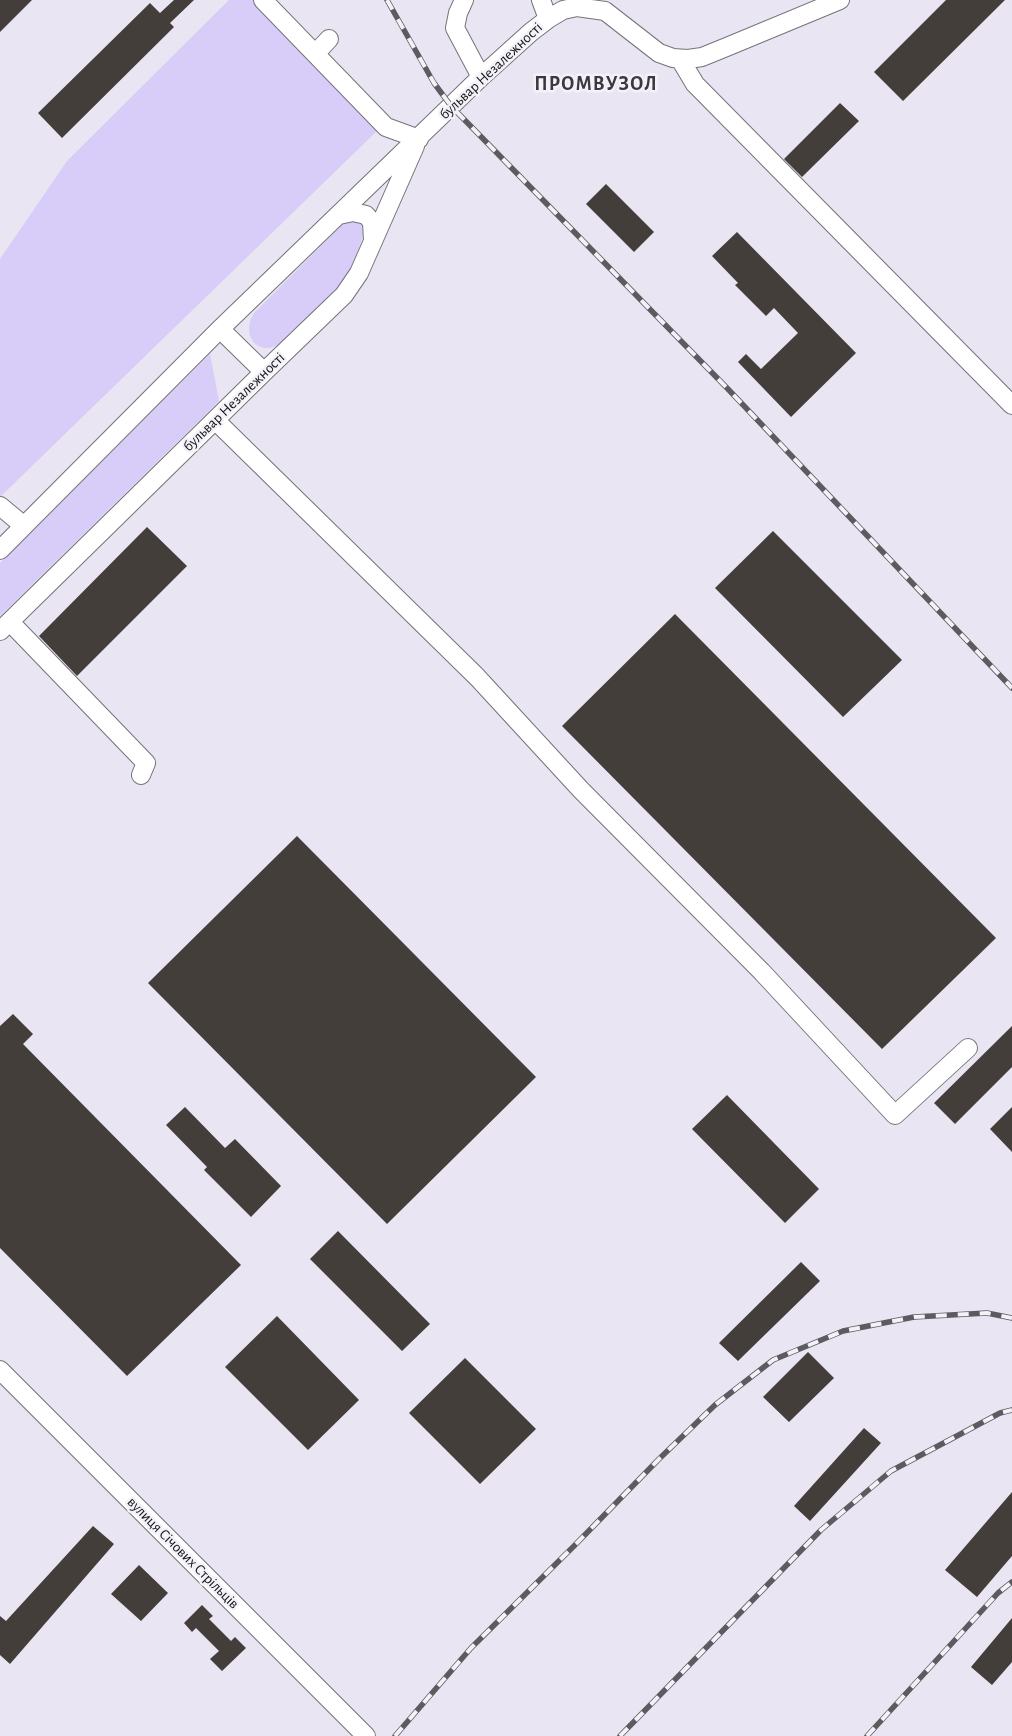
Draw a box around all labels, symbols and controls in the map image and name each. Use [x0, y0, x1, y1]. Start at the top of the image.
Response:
street label: бульвар Незалежності [436, 19, 546, 123]
district label: ПРОМВУЗОЛ [533, 72, 659, 96]
street label: бульвар Незалежності [179, 349, 289, 455]
street label: вулиця Січових Стрільців [123, 1493, 243, 1613]

